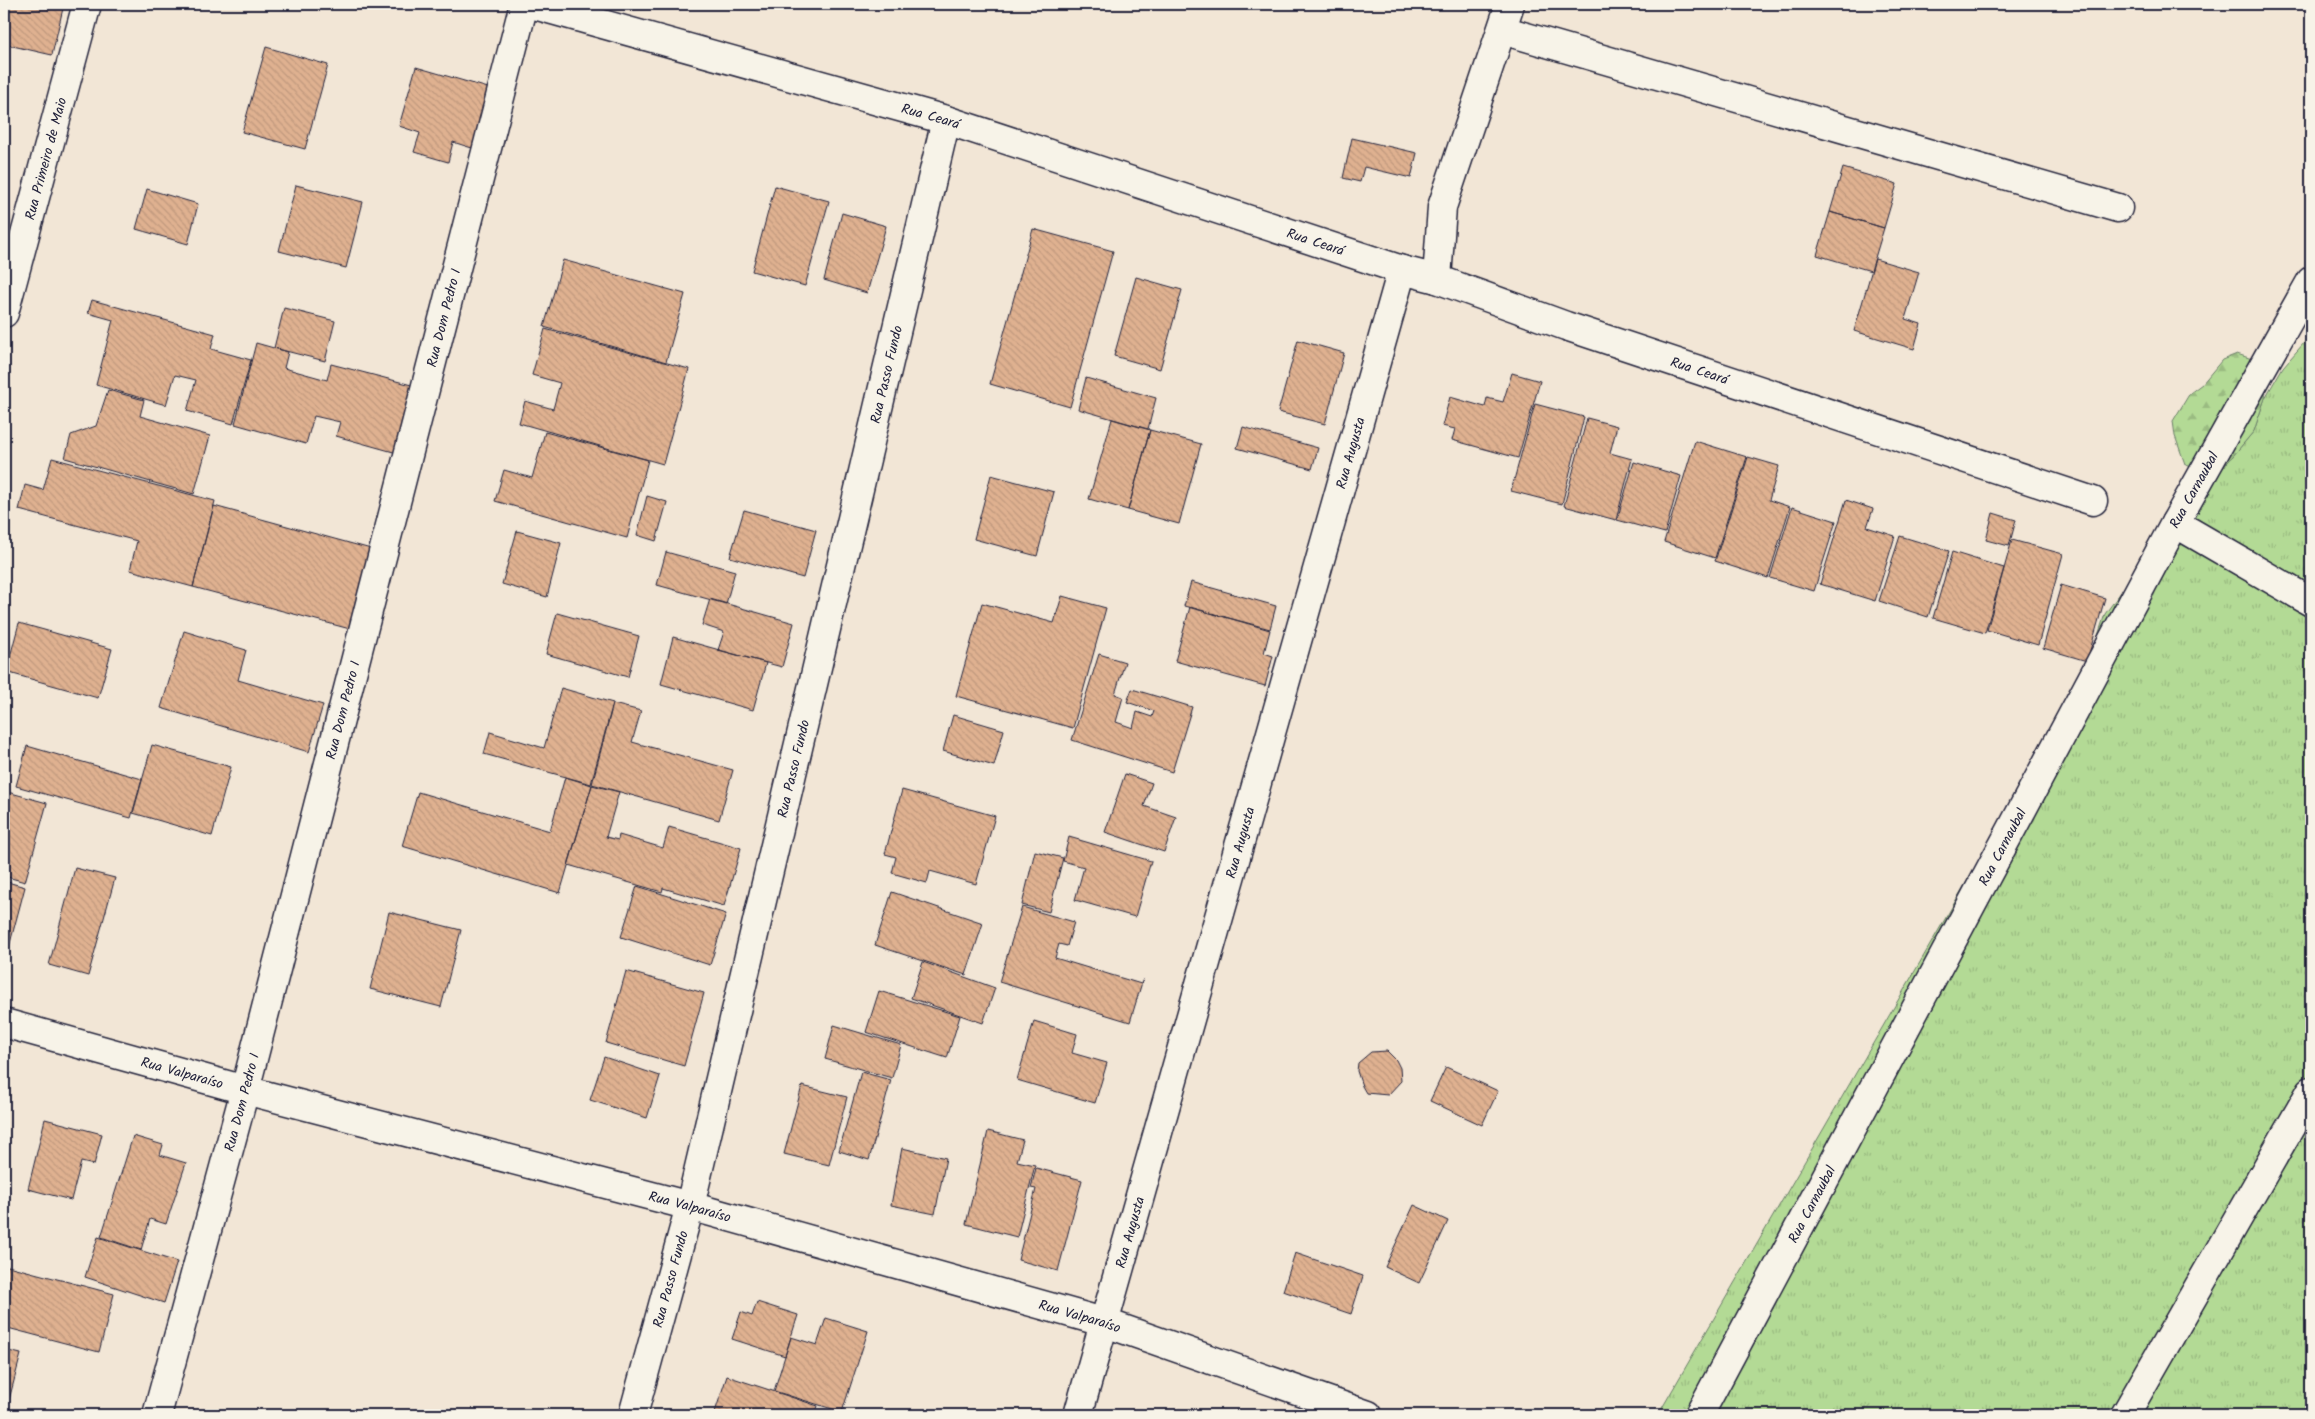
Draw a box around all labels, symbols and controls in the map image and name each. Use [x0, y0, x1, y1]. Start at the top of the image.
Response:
street label: Rua Primeiro de Maio [19, 95, 73, 223]
street label: Rua Ceará [899, 98, 964, 136]
street label: Rua Ceará [1284, 223, 1348, 263]
street label: Rua Dom Pedro I [421, 266, 468, 370]
street label: Rua Passo Fundo [865, 323, 909, 426]
street label: Rua Ceará [1667, 351, 1732, 392]
street label: Rua Augusta [1331, 415, 1372, 492]
street label: Rua Carnaubal [2164, 448, 2225, 533]
street label: Rua Dom Pedro I [320, 659, 367, 762]
street label: Rua Passo Fundo [772, 718, 816, 820]
street label: Rua Augusta [1220, 804, 1262, 881]
street label: Rua Carnaubal [1973, 804, 2033, 890]
street label: Rua Dom Pedro I [219, 1051, 266, 1154]
street label: Rua Valparaíso [138, 1052, 226, 1095]
street label: Rua Carnaubal [1783, 1161, 1842, 1247]
street label: Rua Valparaíso [646, 1186, 733, 1229]
street label: Rua Augusta [1110, 1194, 1151, 1271]
street label: Rua Passo Fundo [647, 1228, 695, 1330]
street label: Rua Valparaíso [1036, 1294, 1124, 1339]

